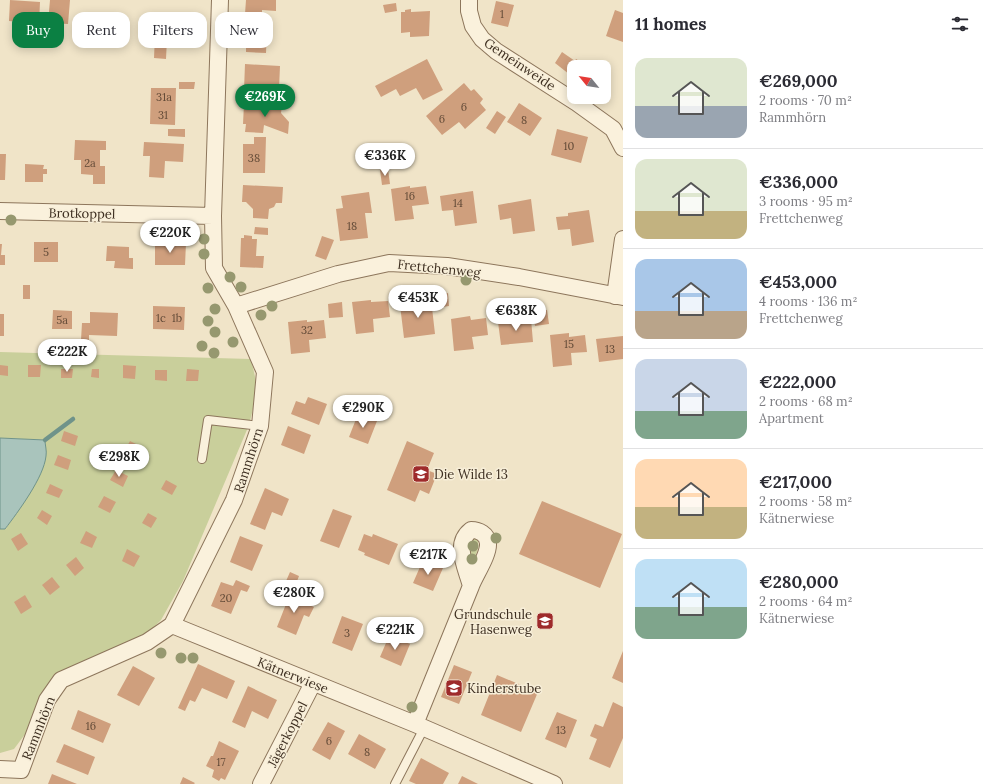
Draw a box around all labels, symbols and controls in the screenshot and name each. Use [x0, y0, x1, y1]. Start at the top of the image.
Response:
house number: 1 [500, 7, 504, 21]
chip: Buy [12, 12, 64, 48]
chip: Rent [72, 12, 130, 48]
chip: Filters [138, 12, 207, 48]
chip: New [215, 12, 273, 48]
text: 11 homes [635, 13, 707, 35]
icon: filters [949, 13, 971, 35]
street label: Gemeinweide [481, 34, 559, 95]
north arrow [567, 60, 611, 104]
map controls [567, 60, 611, 104]
text: €269,000 [759, 70, 838, 92]
icon: home [667, 74, 715, 122]
pin: €269K [237, 84, 293, 118]
text: €269K [244, 88, 286, 105]
house number: 31a [156, 90, 172, 104]
text: 2 rooms · 70 m² [759, 92, 852, 109]
house number: 6 [461, 100, 467, 114]
house number: 31 [158, 108, 168, 122]
text: Rammhörn [759, 109, 826, 126]
house number: 6 [439, 112, 445, 126]
house number: 8 [521, 113, 527, 127]
house number: 10 [564, 139, 575, 153]
pin: €336K [357, 143, 413, 177]
text: €336K [364, 147, 406, 164]
house number: 38 [248, 151, 260, 165]
house number: 2a [84, 156, 96, 170]
text: €336,000 [759, 171, 838, 193]
icon: home [667, 175, 715, 223]
house number: 16 [405, 189, 415, 203]
text: 3 rooms · 95 m² [759, 193, 853, 210]
house number: 14 [453, 196, 463, 210]
street label: Brotkoppel [48, 204, 116, 223]
text: Frettchenweg [759, 210, 843, 227]
house number: 18 [347, 219, 357, 233]
pin: €220K [142, 220, 198, 254]
text: €220K [149, 224, 191, 241]
house number: 5 [43, 245, 49, 259]
street label: Frettchenweg [396, 256, 482, 281]
text: €453,000 [759, 271, 837, 293]
icon: home [667, 275, 715, 323]
pin: €453K [390, 285, 446, 319]
text: €453K [397, 289, 439, 306]
text: 4 rooms · 136 m² [759, 293, 857, 310]
pin: €638K [488, 298, 544, 332]
text: €638K [495, 302, 537, 319]
text: Frettchenweg [759, 310, 843, 327]
house number: 1c [156, 311, 166, 325]
house number: 1b [172, 311, 182, 325]
house number: 5a [56, 313, 68, 327]
house number: 32 [301, 323, 313, 337]
house number: 15 [564, 337, 574, 351]
pin: €222K [39, 339, 95, 373]
house number: 13 [605, 342, 615, 356]
text: €222K [47, 343, 87, 360]
text: €222,000 [759, 371, 836, 393]
icon: home [667, 375, 715, 423]
text: 2 rooms · 68 m² [759, 393, 853, 410]
pin: €290K [335, 395, 391, 429]
text: €290K [342, 399, 384, 416]
text: Apartment [759, 410, 824, 427]
street label: Rammhörn [230, 426, 267, 495]
pin: €298K [91, 444, 147, 478]
text: €298K [98, 448, 140, 465]
school or university icon: Die Wilde 13 [411, 464, 431, 484]
place label: Die Wilde 13 [434, 466, 508, 483]
text: €217,000 [759, 471, 832, 493]
icon: home [667, 475, 715, 523]
text: 2 rooms · 58 m² [759, 493, 852, 510]
text: Kätnerwiese [759, 510, 834, 527]
pin: €217K [400, 542, 456, 576]
text: €217K [409, 546, 447, 563]
text: €280,000 [759, 571, 839, 593]
icon: home [667, 575, 715, 623]
pin: €280K [266, 580, 322, 614]
text: €280K [273, 584, 315, 601]
house number: 20 [220, 591, 233, 605]
text: 2 rooms · 64 m² [759, 593, 852, 610]
place label: Grundschule Hasenweg [454, 606, 533, 638]
text: Kätnerwiese [759, 610, 834, 627]
school or university icon: Grundschule Hasenweg [535, 611, 555, 631]
pin: €221K [367, 617, 423, 651]
text: €221K [376, 621, 414, 638]
house number: 3 [344, 626, 350, 640]
street label: Kätnerwiese [255, 653, 331, 697]
school or university icon: Kinderstube [444, 678, 464, 698]
place label: Kinderstube [467, 680, 541, 697]
street label: Rammhörn [18, 694, 59, 762]
street label: Jägerkoppel [263, 698, 312, 771]
house number: 16 [86, 719, 96, 733]
house number: 13 [556, 723, 566, 737]
house number: 6 [326, 734, 332, 748]
house number: 8 [364, 745, 370, 759]
house number: 17 [216, 755, 226, 769]

